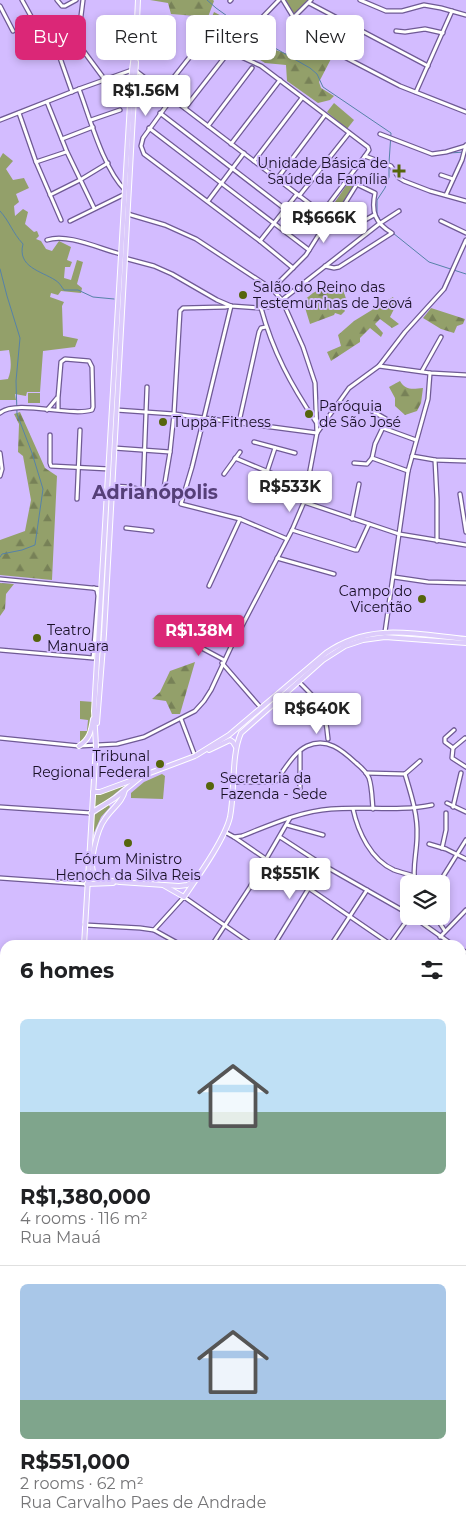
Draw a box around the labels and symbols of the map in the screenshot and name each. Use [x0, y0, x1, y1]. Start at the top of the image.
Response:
pin: R$1.56M [100, 74, 192, 117]
place label: Unidade Básica de Saúde da Família [257, 154, 388, 188]
marker: Unidade Básica de Saúde da Família [392, 164, 406, 178]
pin: R$666K [283, 202, 365, 244]
place label: Salão do Reino das Testemunhas de Jeová [253, 278, 413, 312]
marker: Salão do Reino das Testemunhas de Jeová [237, 289, 249, 301]
place label: Paróquia de São José [319, 397, 401, 431]
marker: Paróquia de São José [303, 408, 315, 420]
place label: Tuppã Fitness [173, 413, 271, 431]
marker: Tuppã Fitness [157, 416, 169, 428]
pin: R$533K [249, 470, 331, 513]
district label: Adrianópolis [91, 481, 218, 504]
place label: Campo do Vicentão [339, 582, 412, 616]
marker: Campo do Vicentão [416, 593, 428, 605]
pin: R$1.38M [153, 614, 245, 657]
place label: Teatro Manuara [47, 621, 109, 655]
marker: Teatro Manuara [31, 632, 43, 644]
pin: R$640K [276, 692, 358, 735]
place label: Tribunal Regional Federal [32, 747, 150, 781]
marker: Tribunal Regional Federal [154, 758, 166, 770]
place label: Secretaria da Fazenda - Sede [220, 769, 327, 803]
marker: Secretaria da Fazenda - Sede [204, 780, 216, 792]
marker: Fórum Ministro Henoch da Silva Reis [122, 837, 134, 849]
place label: Fórum Ministro Henoch da Silva Reis [56, 850, 201, 884]
pin: R$551K [249, 858, 331, 900]

